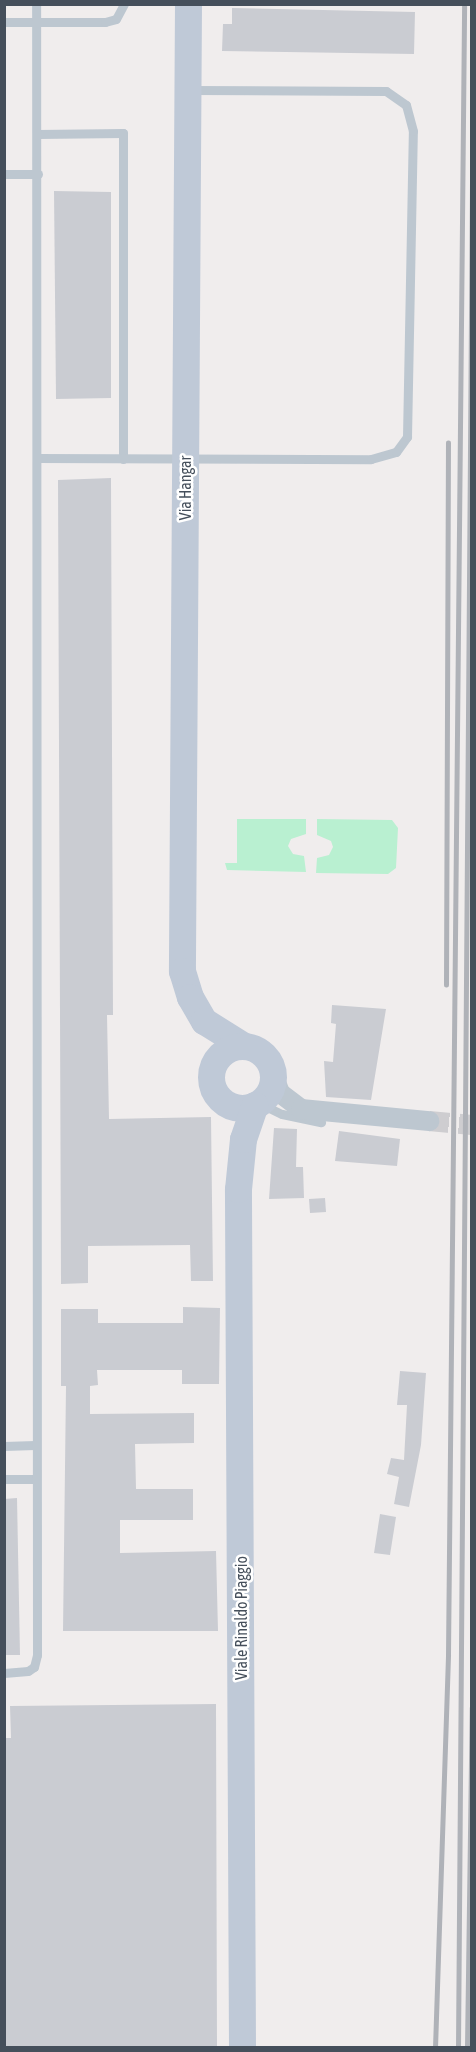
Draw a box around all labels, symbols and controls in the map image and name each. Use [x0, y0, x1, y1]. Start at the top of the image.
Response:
street label: Via Hangar [175, 456, 195, 520]
street label: Viale Rinaldo Piaggio [231, 1556, 251, 1680]

